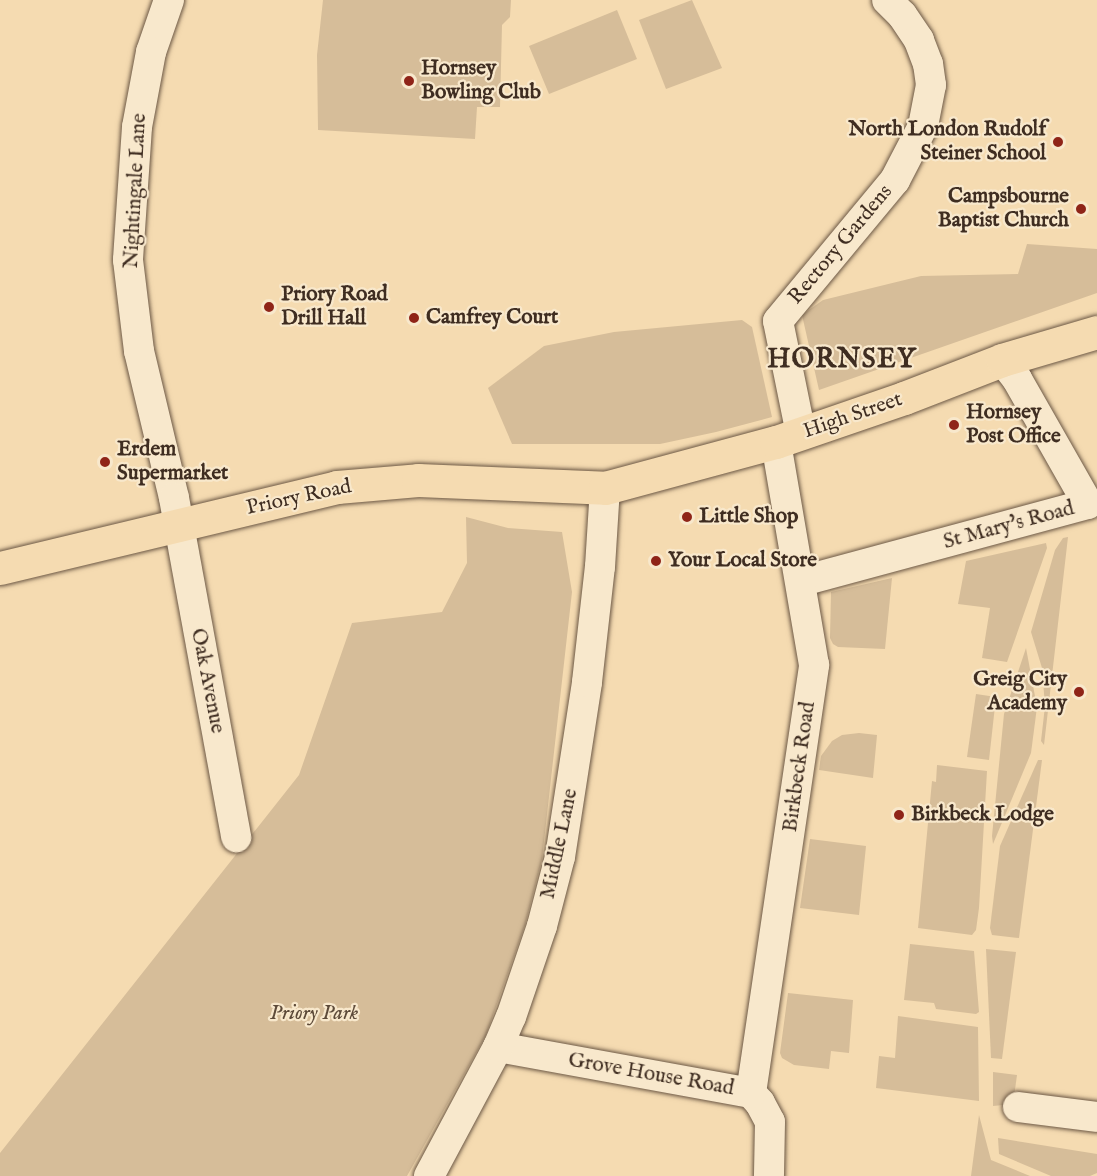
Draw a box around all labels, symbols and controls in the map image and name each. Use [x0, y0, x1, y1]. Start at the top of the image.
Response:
place label: Hornsey Bowling Club [421, 56, 541, 106]
marker: Hornsey Bowling Club [402, 74, 416, 88]
street label: Nightingale Lane [119, 113, 153, 269]
place label: North London Rudolf Steiner School [848, 117, 1046, 167]
marker: North London Rudolf Steiner School [1051, 135, 1065, 149]
street label: Rectory Gardens [784, 180, 898, 310]
place label: Campsbourne Baptist Church [938, 184, 1069, 234]
marker: Campsbourne Baptist Church [1074, 202, 1088, 216]
place label: Priory Road Drill Hall [281, 282, 388, 332]
marker: Priory Road Drill Hall [262, 300, 276, 314]
place label: Camfrey Court [426, 305, 558, 331]
marker: Camfrey Court [407, 311, 421, 325]
district label: HORNSEY [767, 345, 917, 377]
street label: High Street [800, 387, 906, 445]
place label: Hornsey Post Office [966, 400, 1061, 450]
marker: Hornsey Post Office [947, 418, 961, 432]
place label: Erdem Supermarket [117, 437, 228, 487]
marker: Erdem Supermarket [98, 455, 112, 469]
street label: Priory Road [244, 475, 354, 521]
street label: St Mary's Road [941, 496, 1077, 556]
place label: Little Shop [699, 504, 798, 530]
marker: Little Shop [680, 510, 694, 524]
place label: Your Local Store [668, 548, 817, 574]
marker: Your Local Store [649, 554, 663, 568]
street label: Oak Avenue [184, 626, 230, 736]
place label: Greig City Academy [973, 667, 1067, 717]
marker: Greig City Academy [1072, 685, 1086, 699]
street label: Birkbeck Road [778, 700, 822, 834]
street label: Middle Lane [536, 786, 584, 902]
place label: Birkbeck Lodge [911, 802, 1054, 828]
marker: Birkbeck Lodge [892, 808, 906, 822]
park label: Priory Park [270, 1001, 358, 1027]
street label: Grove House Road [566, 1048, 736, 1102]

